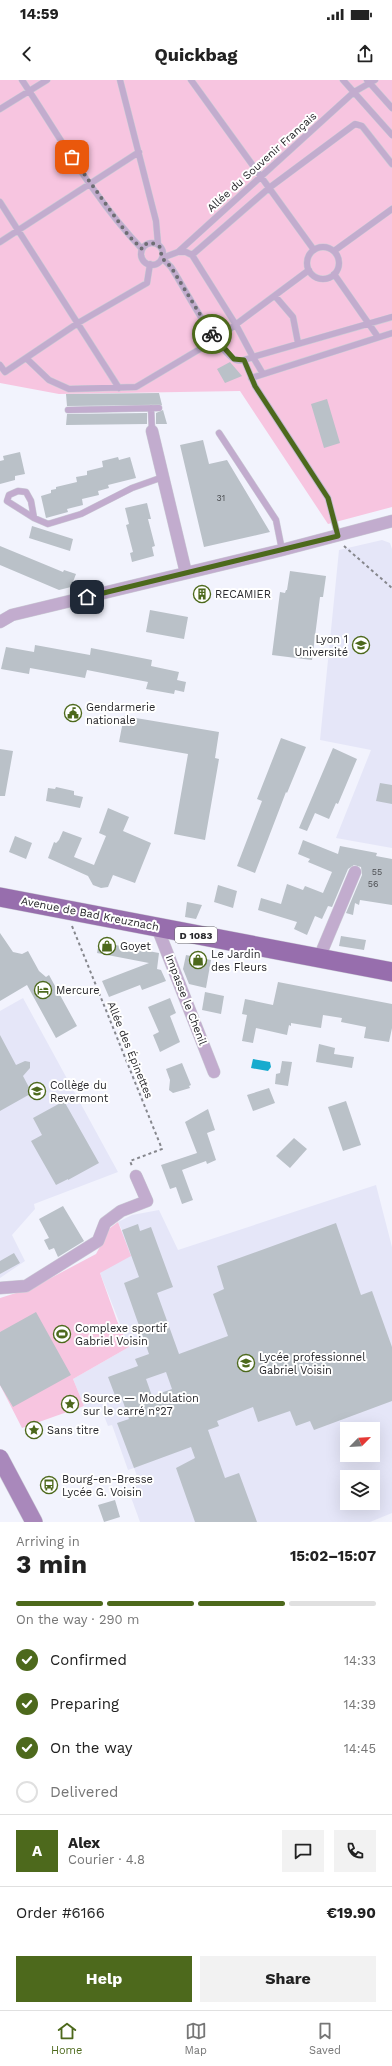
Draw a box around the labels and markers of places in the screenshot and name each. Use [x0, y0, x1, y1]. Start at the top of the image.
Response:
pin [55, 140, 89, 174]
pin [70, 580, 104, 614]
building icon: RECAMIER [192, 584, 212, 604]
place label: RECAMIER [215, 588, 271, 601]
place label: Lyon 1 Université [295, 633, 348, 659]
school or university icon: Lyon 1 Université [351, 635, 371, 655]
place label: Gendarmerie nationale [86, 701, 155, 727]
public building icon: Gendarmerie nationale [63, 703, 83, 723]
shop icon: Goyet [97, 936, 117, 956]
place label: Goyet [120, 940, 151, 953]
place label: Le Jardin des Fleurs [211, 948, 267, 974]
shop icon: Le Jardin des Fleurs [188, 950, 208, 970]
hotel icon: Mercure [33, 980, 53, 1000]
place label: Mercure [56, 984, 100, 997]
place label: Collège du Revermont [50, 1079, 109, 1105]
school or university icon: Collège du Revermont [27, 1081, 47, 1101]
place label: Complexe sportif Gabriel Voisin [75, 1322, 168, 1348]
sports icon: Complexe sportif Gabriel Voisin [52, 1324, 72, 1344]
place label: Lycée professionnel Gabriel Voisin [259, 1351, 366, 1377]
school or university icon: Lycée professionnel Gabriel Voisin [236, 1353, 256, 1373]
place label: Source — Modulation sur le carré n°27 [83, 1392, 199, 1418]
place icon: Source — Modulation sur le carré n°27 [60, 1394, 80, 1414]
place icon: Sans titre [24, 1420, 44, 1440]
place label: Sans titre [47, 1424, 99, 1437]
place label: Bourg-en-Bresse Lycée G. Voisin [62, 1473, 153, 1499]
bus stop icon: Bourg-en-Bresse Lycée G. Voisin [39, 1475, 59, 1495]

